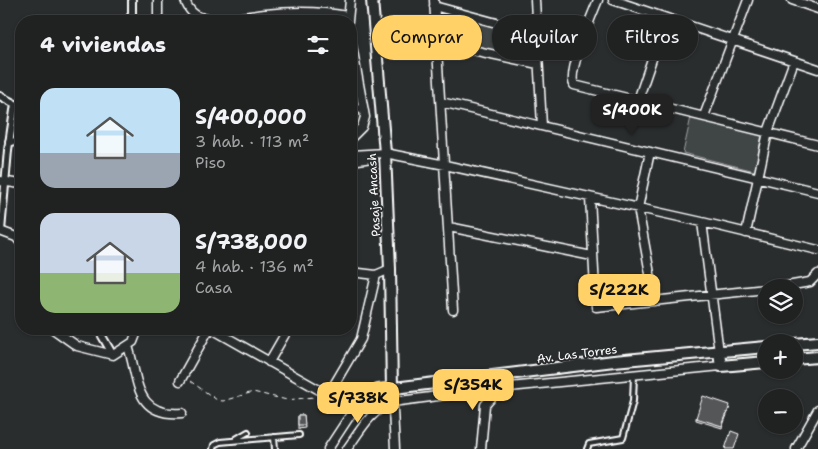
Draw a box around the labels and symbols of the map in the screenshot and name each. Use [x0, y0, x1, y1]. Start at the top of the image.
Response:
pin: S/400K [591, 94, 673, 136]
street label: Pasaje Ancash [364, 153, 384, 237]
pin: S/222K [578, 274, 660, 316]
street label: Av. Las Torres [536, 341, 618, 367]
pin: S/354K [432, 368, 514, 411]
pin: S/738K [317, 382, 399, 424]

